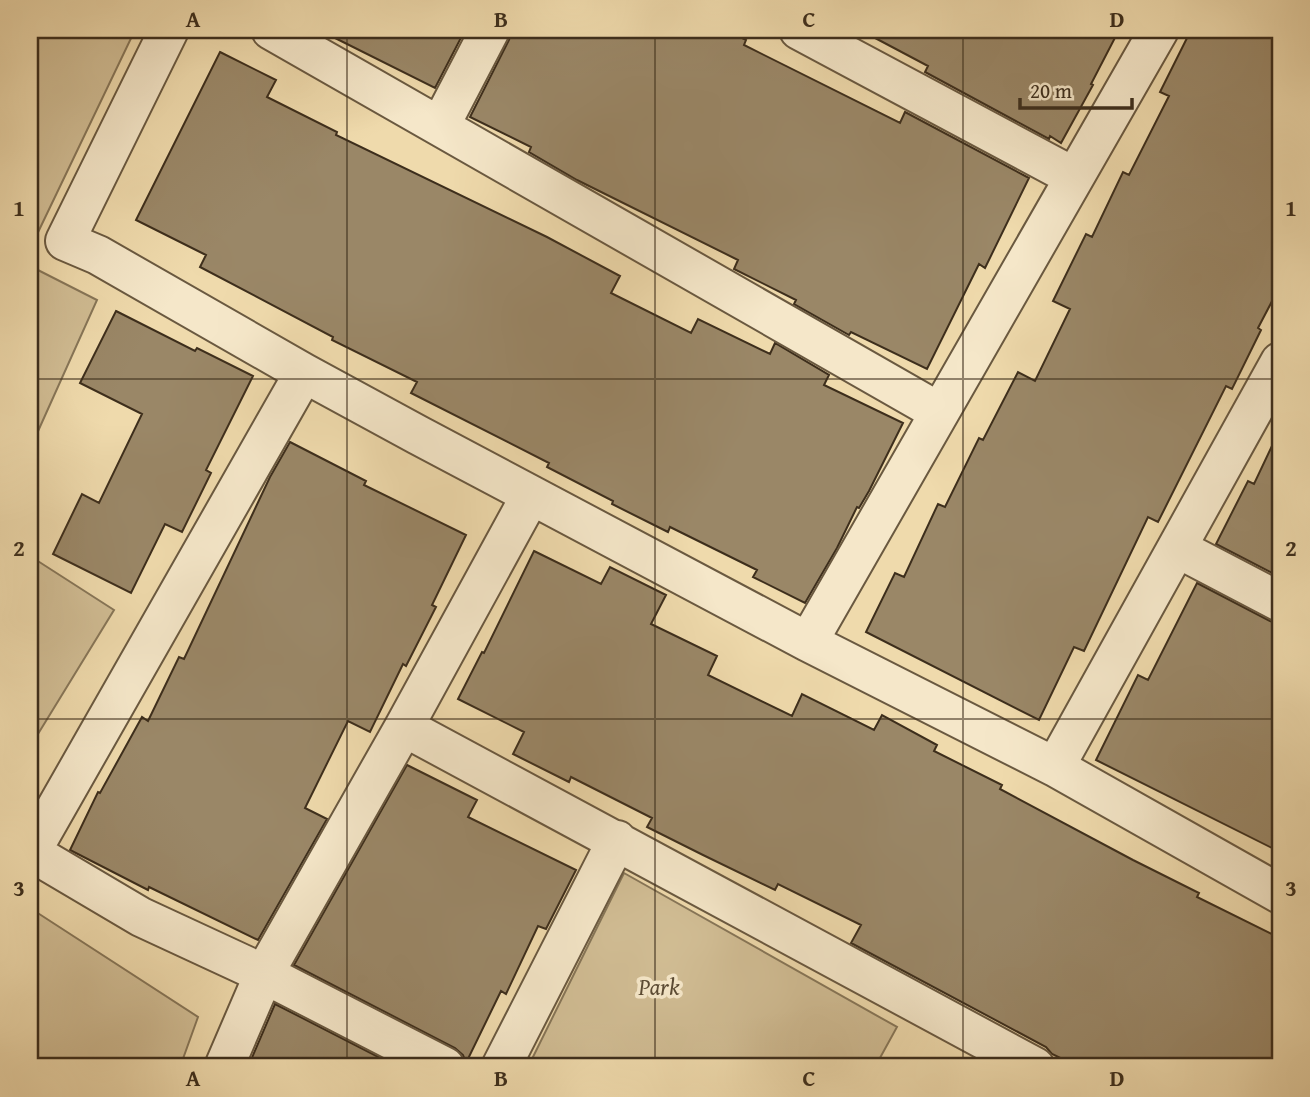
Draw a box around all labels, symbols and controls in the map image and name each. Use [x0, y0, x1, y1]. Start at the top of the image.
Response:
text: A [186, 2, 201, 35]
text: B [494, 2, 508, 35]
text: C [802, 2, 816, 35]
text: D [1110, 2, 1125, 35]
scale bar [1020, 66, 1132, 110]
text: 20 m [1030, 75, 1072, 106]
text: 1 [13, 191, 25, 224]
text: 1 [1285, 191, 1297, 224]
text: 2 [13, 531, 25, 564]
text: 2 [1285, 531, 1297, 564]
text: 3 [13, 871, 25, 904]
text: 3 [1285, 871, 1297, 904]
park label: Park [638, 970, 680, 1003]
text: A [186, 1061, 201, 1094]
text: B [494, 1061, 508, 1094]
text: C [802, 1061, 816, 1094]
text: D [1110, 1061, 1125, 1094]

